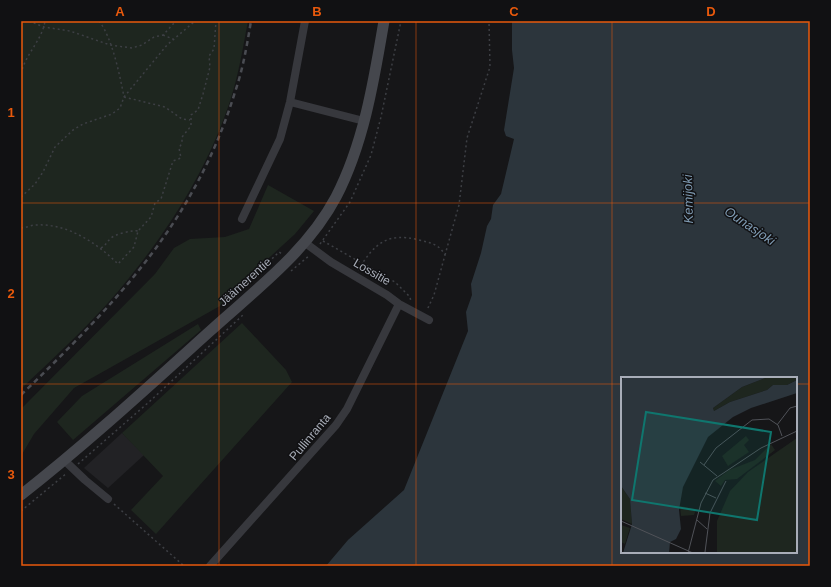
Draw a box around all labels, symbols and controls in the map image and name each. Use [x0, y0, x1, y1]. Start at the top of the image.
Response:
text: A [115, 4, 125, 19]
text: B [312, 4, 322, 19]
text: C [509, 4, 519, 19]
text: D [706, 4, 716, 19]
text: 1 [7, 105, 15, 120]
water label: Kemijoki [680, 173, 696, 224]
water label: Ounasjoki [722, 204, 779, 249]
street label: Jäämerentie [216, 254, 274, 309]
street label: Lossitie [351, 256, 393, 288]
text: 2 [7, 286, 15, 301]
inset map [621, 377, 797, 553]
street label: Pullinranta [286, 411, 334, 463]
text: 3 [7, 467, 15, 482]

